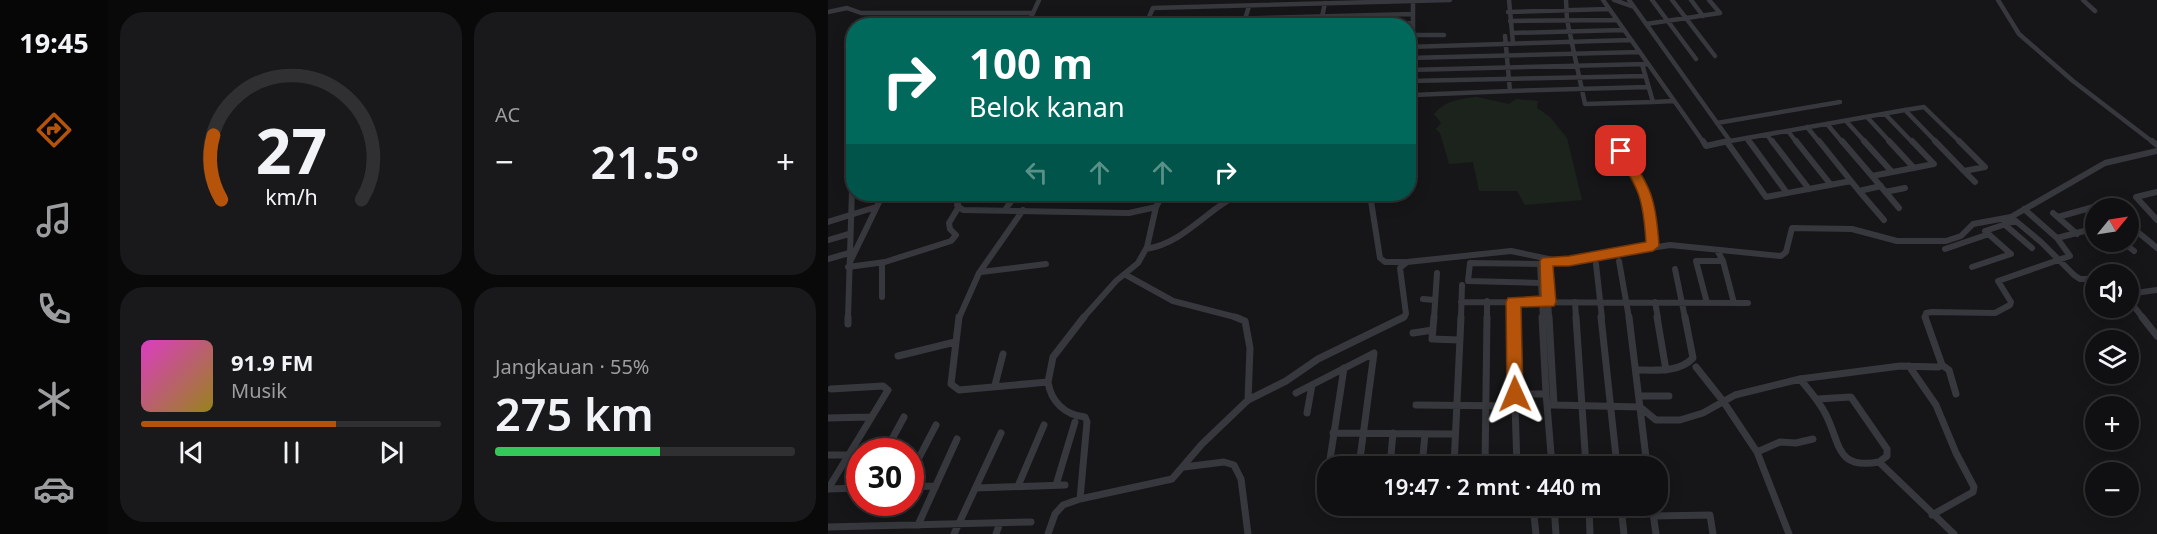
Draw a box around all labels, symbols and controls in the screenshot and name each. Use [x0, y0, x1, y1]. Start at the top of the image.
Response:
text: 19:45 [19, 24, 89, 61]
text: 100 m [969, 34, 1093, 91]
icon: right [870, 42, 948, 120]
text: Belok kanan [969, 88, 1125, 125]
text: AC [495, 101, 520, 128]
text: 27 [255, 107, 327, 192]
icon: directions [33, 109, 75, 151]
pin [1595, 125, 1646, 176]
text: 21.5° [591, 131, 699, 192]
icon: arrive [1604, 134, 1637, 167]
text: − [495, 139, 514, 184]
text: + [776, 139, 795, 184]
icon: left [1020, 156, 1053, 189]
icon: ahead [1083, 156, 1116, 189]
icon: ahead [1146, 156, 1179, 189]
icon: right [1209, 156, 1242, 189]
text: km/h [265, 183, 317, 212]
north arrow [2085, 198, 2139, 252]
map controls [2085, 198, 2139, 516]
icon: music [33, 199, 75, 241]
button: sound [2085, 264, 2139, 318]
icon: phone [33, 288, 75, 330]
button: layers [2085, 330, 2139, 384]
text: 91.9 FM [231, 347, 313, 377]
text: Jangkauan · 55% [495, 353, 649, 380]
position arrow [1483, 362, 1547, 426]
text: Musik [231, 377, 287, 404]
icon: climate [33, 378, 75, 420]
text: 275 km [495, 383, 654, 444]
button: + [2085, 396, 2139, 450]
icon: previous [175, 436, 208, 469]
icon: pause [275, 436, 308, 469]
icon: next [375, 436, 408, 469]
speed limit sign: 30 [846, 438, 924, 516]
button: − [2085, 462, 2139, 516]
icon: car [33, 468, 75, 510]
text: 19:47 · 2 mnt · 440 m [1383, 471, 1602, 501]

